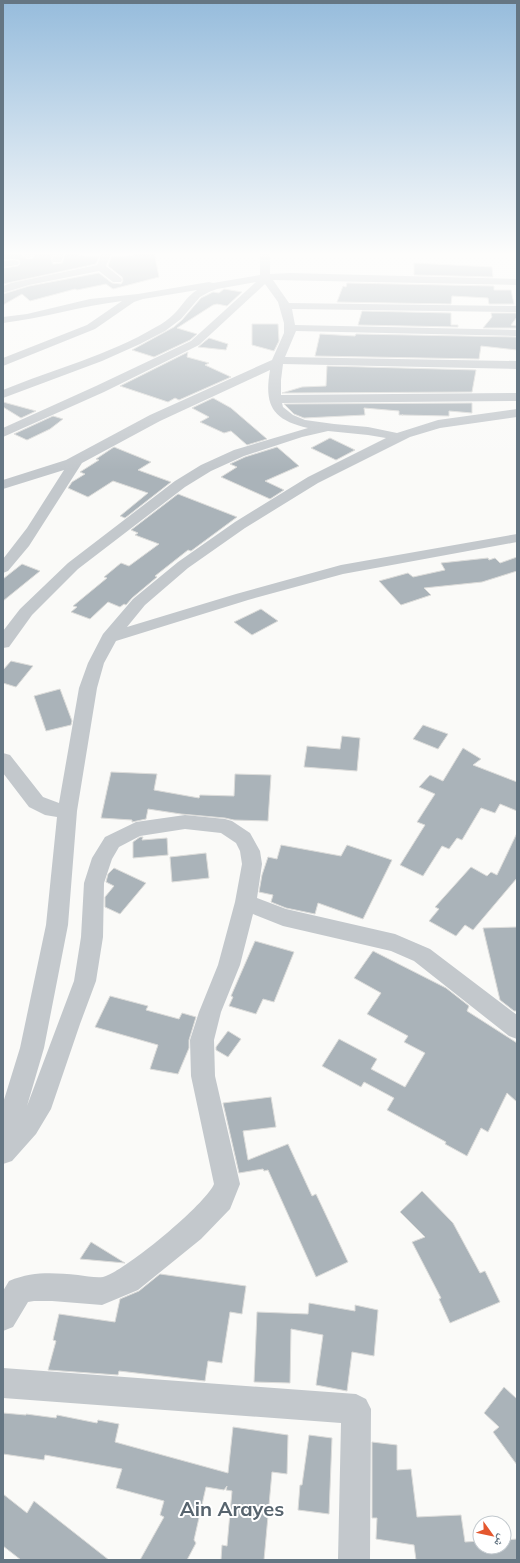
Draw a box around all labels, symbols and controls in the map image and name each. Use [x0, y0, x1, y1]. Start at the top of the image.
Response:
district label: Ain Arayes [180, 1496, 284, 1521]
north arrow [472, 1515, 512, 1555]
text: ش [490, 1531, 509, 1549]

